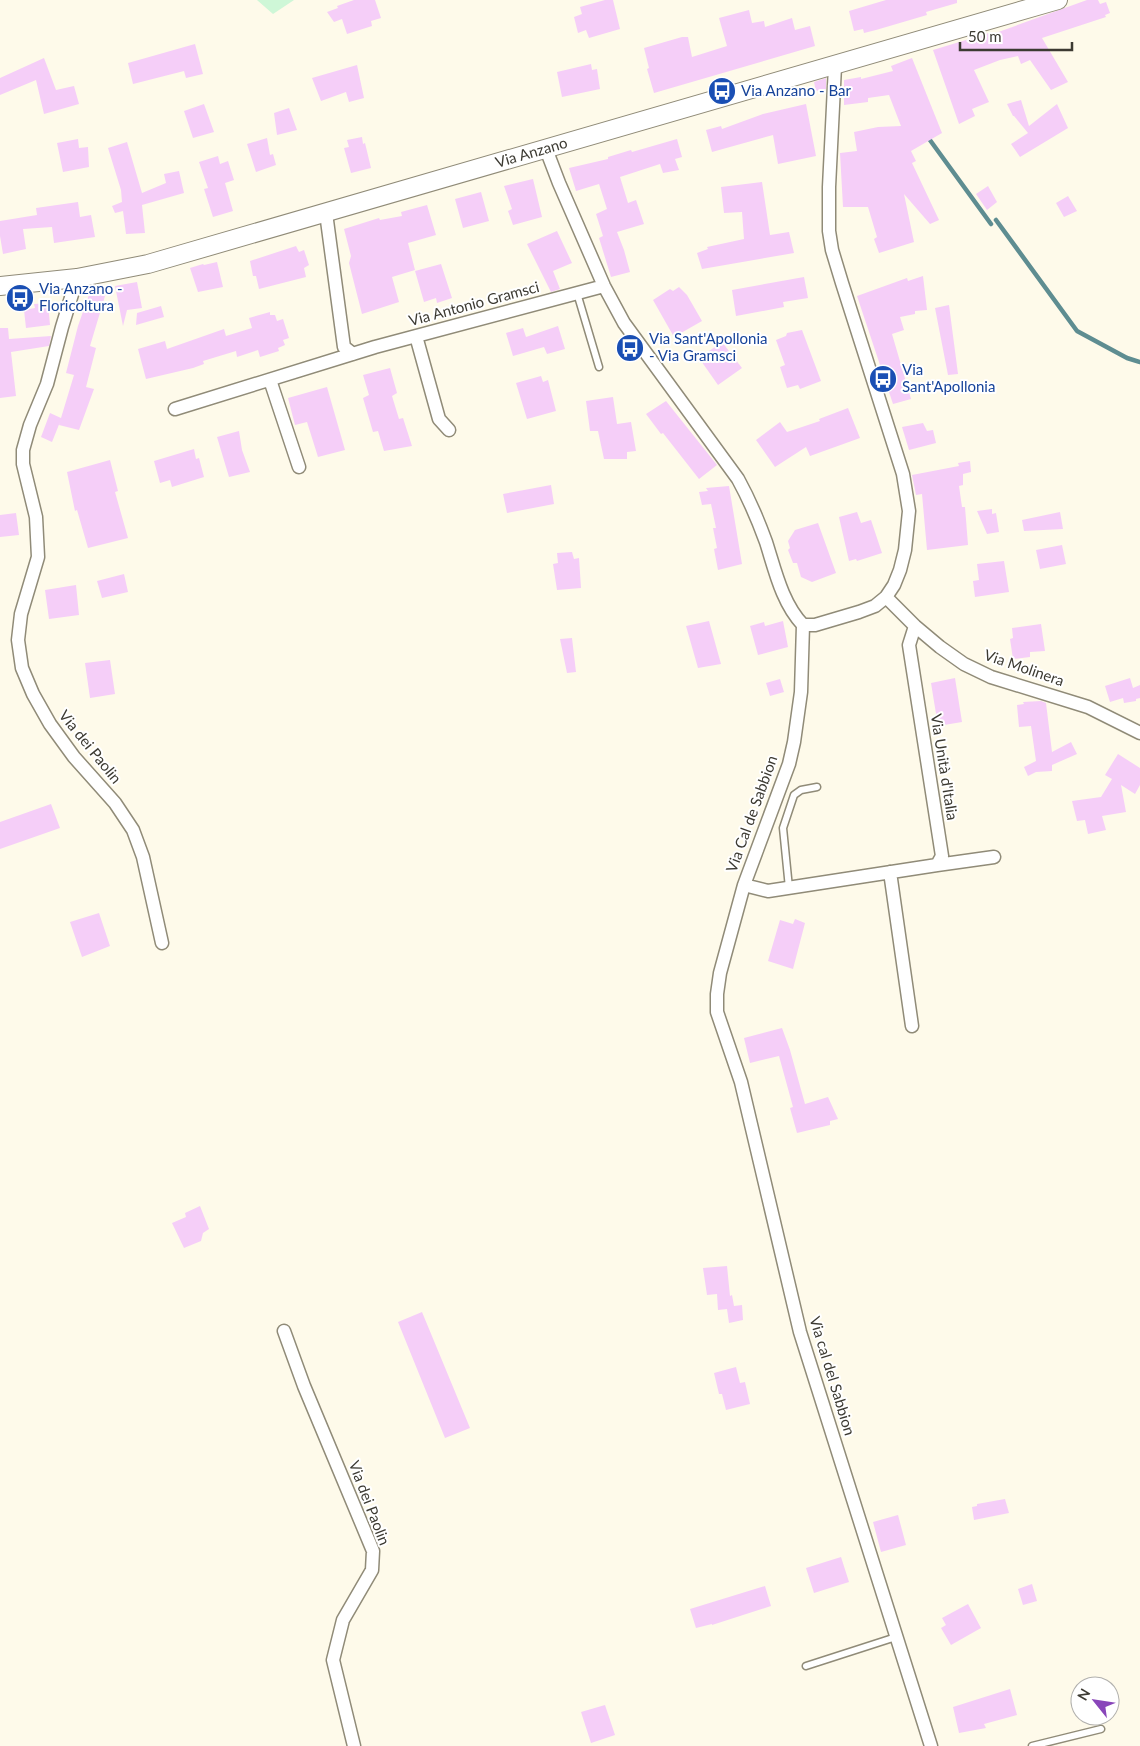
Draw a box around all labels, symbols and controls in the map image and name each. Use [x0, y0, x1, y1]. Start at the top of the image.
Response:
scale bar [960, 20, 1072, 52]
text: 50 m [968, 27, 1002, 45]
bus stop icon: Via Anzano - Bar [707, 76, 737, 106]
place label: Via Anzano - Bar [741, 81, 851, 99]
street label: Via Anzano [493, 133, 569, 171]
street label: Via Antonio Gramsci [407, 277, 541, 329]
place label: Via Anzano - Floricoltura [39, 279, 123, 314]
bus stop icon: Via Anzano - Floricoltura [5, 283, 35, 313]
place label: Via Sant'Apollonia - Via Gramsci [649, 329, 767, 364]
bus stop icon: Via Sant'Apollonia - Via Gramsci [615, 333, 645, 363]
place label: Via Sant'Apollonia [902, 360, 995, 395]
bus stop icon: Via Sant'Apollonia [868, 364, 898, 394]
street label: Via Molinera [982, 645, 1067, 689]
street label: Via dei Paolin [56, 706, 126, 787]
street label: Via Unità d'Italia [928, 712, 962, 821]
street label: Via Cal de Sabbion [722, 753, 781, 874]
street label: Via cal del Sabbion [806, 1314, 860, 1437]
street label: Via dei Paolin [346, 1458, 394, 1547]
north arrow [1070, 1676, 1120, 1726]
text: N [1073, 1685, 1093, 1703]

